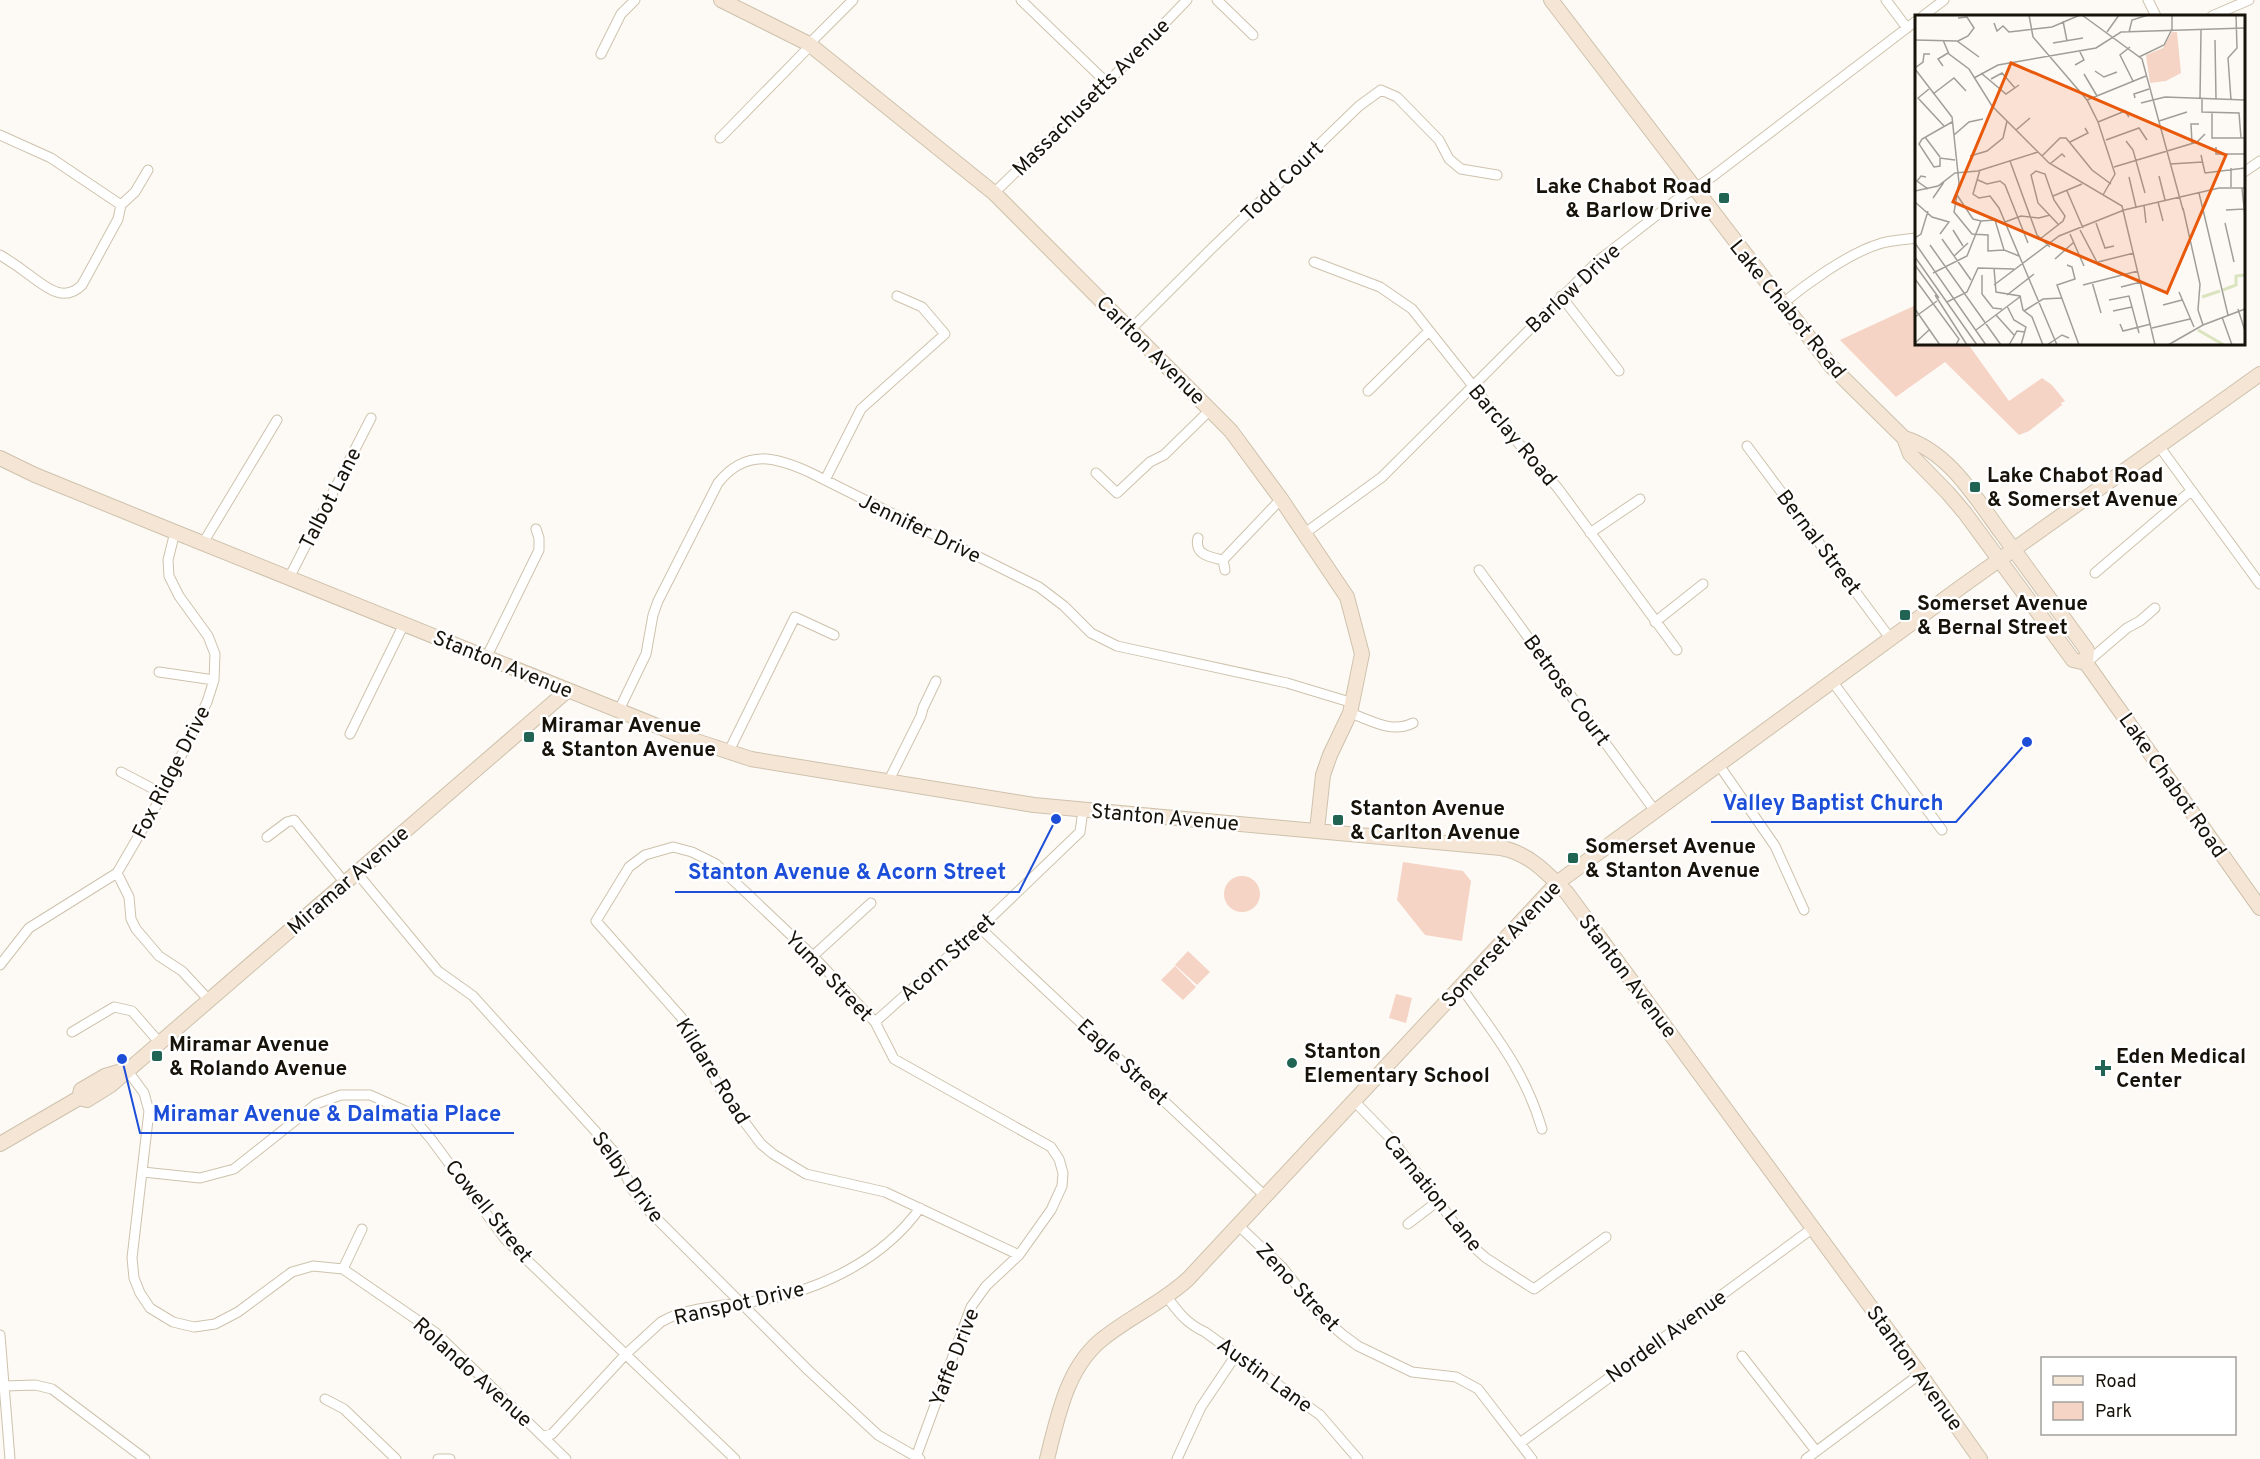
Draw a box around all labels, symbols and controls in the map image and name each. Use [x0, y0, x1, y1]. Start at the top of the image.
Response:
street label: Massachusetts Avenue [1007, 13, 1177, 183]
inset map [1915, 15, 2245, 345]
street label: Todd Court [1236, 136, 1330, 228]
place label: Lake Chabot Road & Barlow Drive [1536, 174, 1712, 225]
marker: Lake Chabot Road & Barlow Drive [1717, 191, 1731, 205]
street label: Lake Chabot Road [1722, 235, 1851, 385]
street label: Barlow Drive [1521, 238, 1627, 340]
street label: Carlton Avenue [1090, 291, 1210, 411]
street label: Barclay Road [1461, 380, 1562, 492]
street label: Talbot Lane [294, 443, 368, 554]
place label: Lake Chabot Road & Somerset Avenue [1987, 463, 2178, 514]
marker: Lake Chabot Road & Somerset Avenue [1968, 480, 1982, 494]
street label: Bernal Street [1769, 485, 1866, 601]
street label: Jennifer Drive [854, 488, 985, 571]
place label: Somerset Avenue & Bernal Street [1917, 591, 2088, 642]
marker: Somerset Avenue & Bernal Street [1898, 608, 1912, 622]
street label: Stanton Avenue [429, 625, 576, 706]
street label: Betrose Court [1516, 630, 1615, 752]
street label: Fox Ridge Drive [127, 702, 218, 844]
street label: Lake Chabot Road [2112, 708, 2232, 864]
place label: Miramar Avenue & Stanton Avenue [541, 713, 716, 764]
marker: Miramar Avenue & Stanton Avenue [522, 730, 536, 744]
callout: Valley Baptist Church [1711, 782, 1956, 822]
text: Valley Baptist Church [1722, 791, 1944, 818]
place label: Stanton Avenue & Carlton Avenue [1350, 796, 1520, 847]
street label: Stanton Avenue [1090, 799, 1240, 838]
marker: Stanton Avenue & Carlton Avenue [1331, 813, 1345, 827]
street label: Miramar Avenue [282, 821, 416, 941]
place label: Somerset Avenue & Stanton Avenue [1585, 834, 1760, 885]
marker: Somerset Avenue & Stanton Avenue [1566, 851, 1580, 865]
callout: Stanton Avenue & Acorn Street [675, 852, 1019, 892]
text: Stanton Avenue & Acorn Street [688, 860, 1006, 887]
street label: Somerset Avenue [1436, 876, 1568, 1014]
street label: Acorn Street [895, 908, 1001, 1008]
street label: Stanton Avenue [1571, 910, 1682, 1044]
street label: Yuma Street [778, 926, 878, 1028]
street label: Kildare Road [668, 1014, 755, 1130]
street label: Eagle Street [1071, 1014, 1173, 1112]
place label: Miramar Avenue & Rolando Avenue [169, 1032, 347, 1083]
place label: Stanton Elementary School [1304, 1039, 1490, 1090]
place label: Eden Medical Center [2116, 1044, 2246, 1095]
marker: Miramar Avenue & Rolando Avenue [150, 1049, 164, 1063]
marker: Stanton Elementary School [1285, 1056, 1299, 1070]
marker: Eden Medical Center [2094, 1059, 2112, 1077]
callout: Miramar Avenue & Dalmatia Place [140, 1093, 514, 1133]
text: Miramar Avenue & Dalmatia Place [153, 1102, 501, 1129]
street label: Selby Drive [585, 1127, 669, 1229]
street label: Carnation Lane [1376, 1130, 1487, 1258]
street label: Cowell Street [438, 1155, 538, 1269]
street label: Zeno Street [1249, 1238, 1345, 1338]
street label: Ranspot Drive [671, 1276, 807, 1333]
street label: Nordell Avenue [1601, 1284, 1732, 1390]
street label: Stanton Avenue [1859, 1301, 1968, 1437]
street label: Yaffe Drive [924, 1305, 986, 1411]
street label: Rolando Avenue [407, 1312, 537, 1434]
street label: Austin Lane [1211, 1332, 1317, 1420]
legend [2041, 1357, 2236, 1435]
text: Road [2095, 1371, 2137, 1394]
text: Park [2095, 1401, 2132, 1424]

